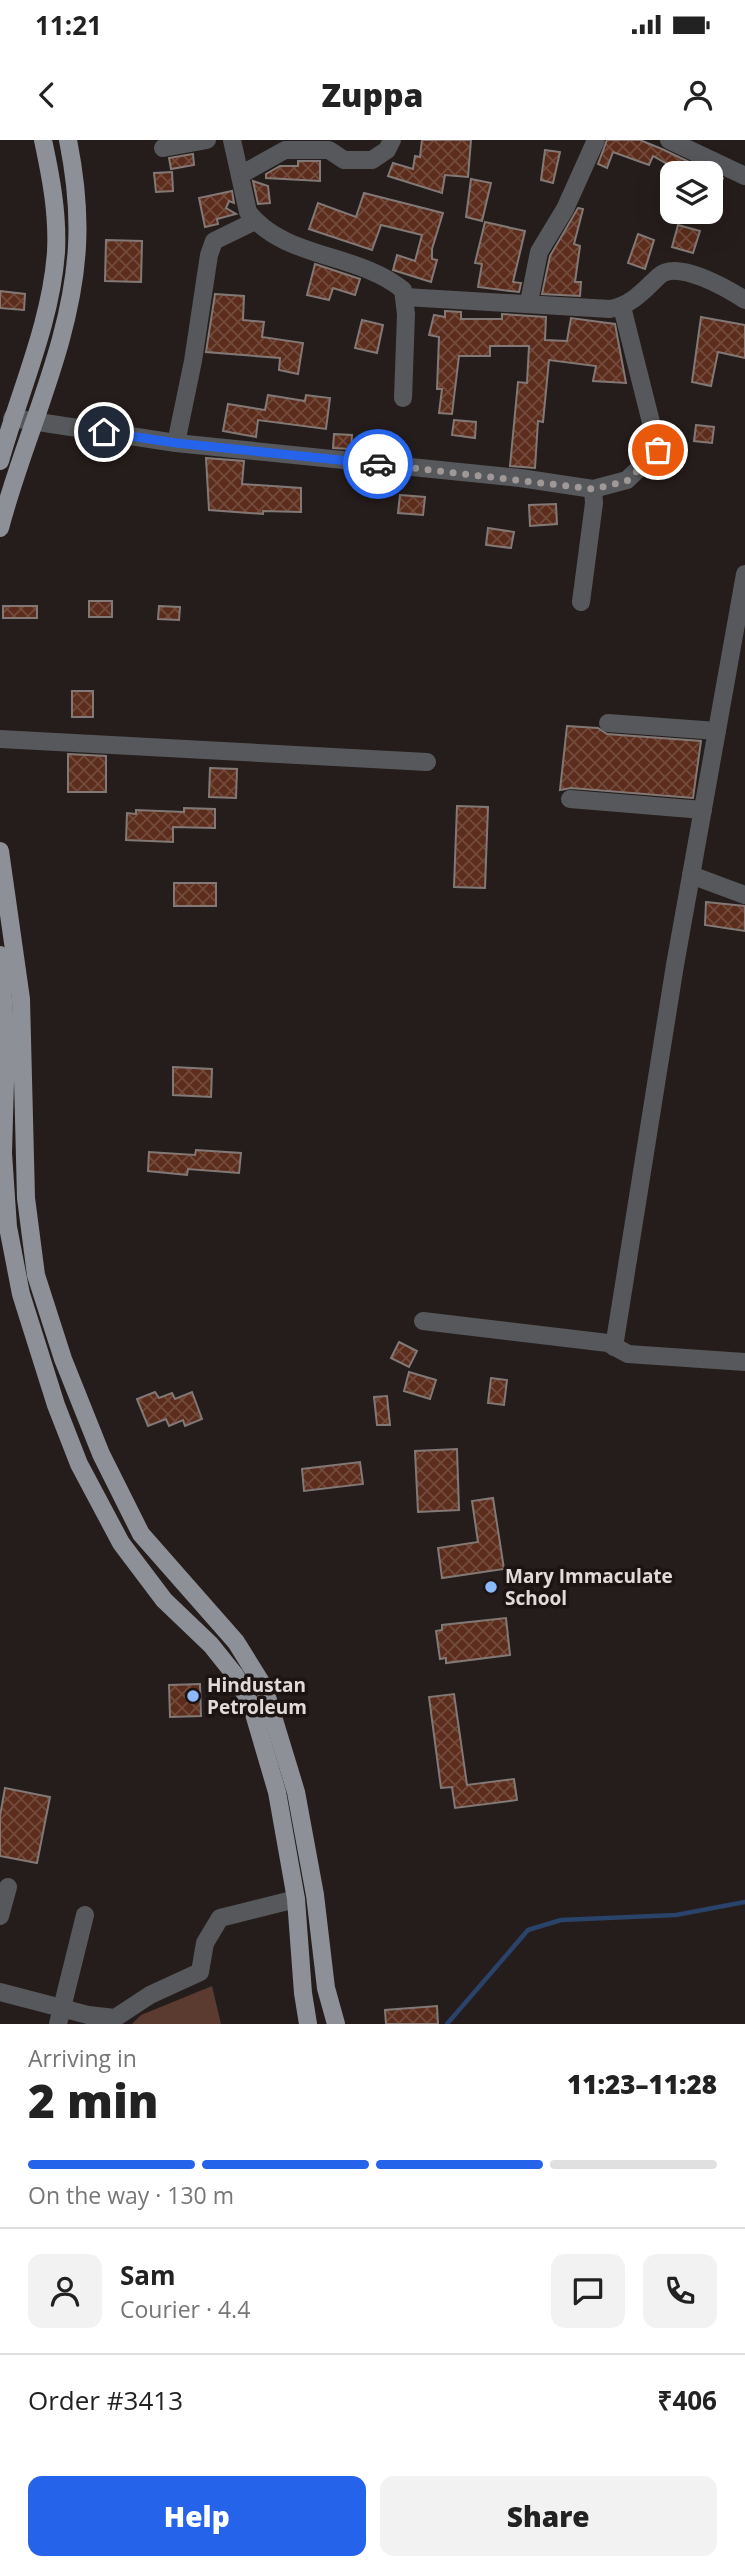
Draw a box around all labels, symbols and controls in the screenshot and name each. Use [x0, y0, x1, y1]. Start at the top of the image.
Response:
text: 11:21 [35, 7, 102, 43]
text: Zuppa [321, 73, 424, 116]
icon: back [28, 76, 66, 114]
icon: person [679, 76, 717, 114]
map controls [660, 161, 723, 224]
button: layers [660, 161, 723, 224]
pin [74, 402, 134, 462]
icon: home [85, 413, 123, 451]
pin [628, 420, 688, 480]
courier [343, 429, 413, 499]
icon: bag [639, 431, 677, 469]
icon: car [359, 445, 397, 483]
place label: Mary Immaculate School [505, 1563, 673, 1611]
marker: Mary Immaculate School [483, 1579, 499, 1595]
place label: Hindustan Petroleum [207, 1672, 307, 1720]
marker: Hindustan Petroleum [185, 1688, 201, 1704]
text: Arriving in [28, 2042, 137, 2074]
text: 11:23–11:28 [567, 2066, 717, 2102]
text: 2 min [28, 2069, 159, 2131]
text: On the way · 130 m [28, 2179, 234, 2211]
button: person [28, 2254, 102, 2328]
button: chat [551, 2254, 625, 2328]
button: phone [643, 2254, 717, 2328]
text: Sam [120, 2257, 176, 2293]
text: Courier · 4.4 [120, 2293, 250, 2325]
text: Order #3413 [28, 2382, 183, 2418]
text: ₹406 [658, 2382, 717, 2418]
button: Help [28, 2476, 366, 2556]
button: Share [380, 2476, 717, 2556]

